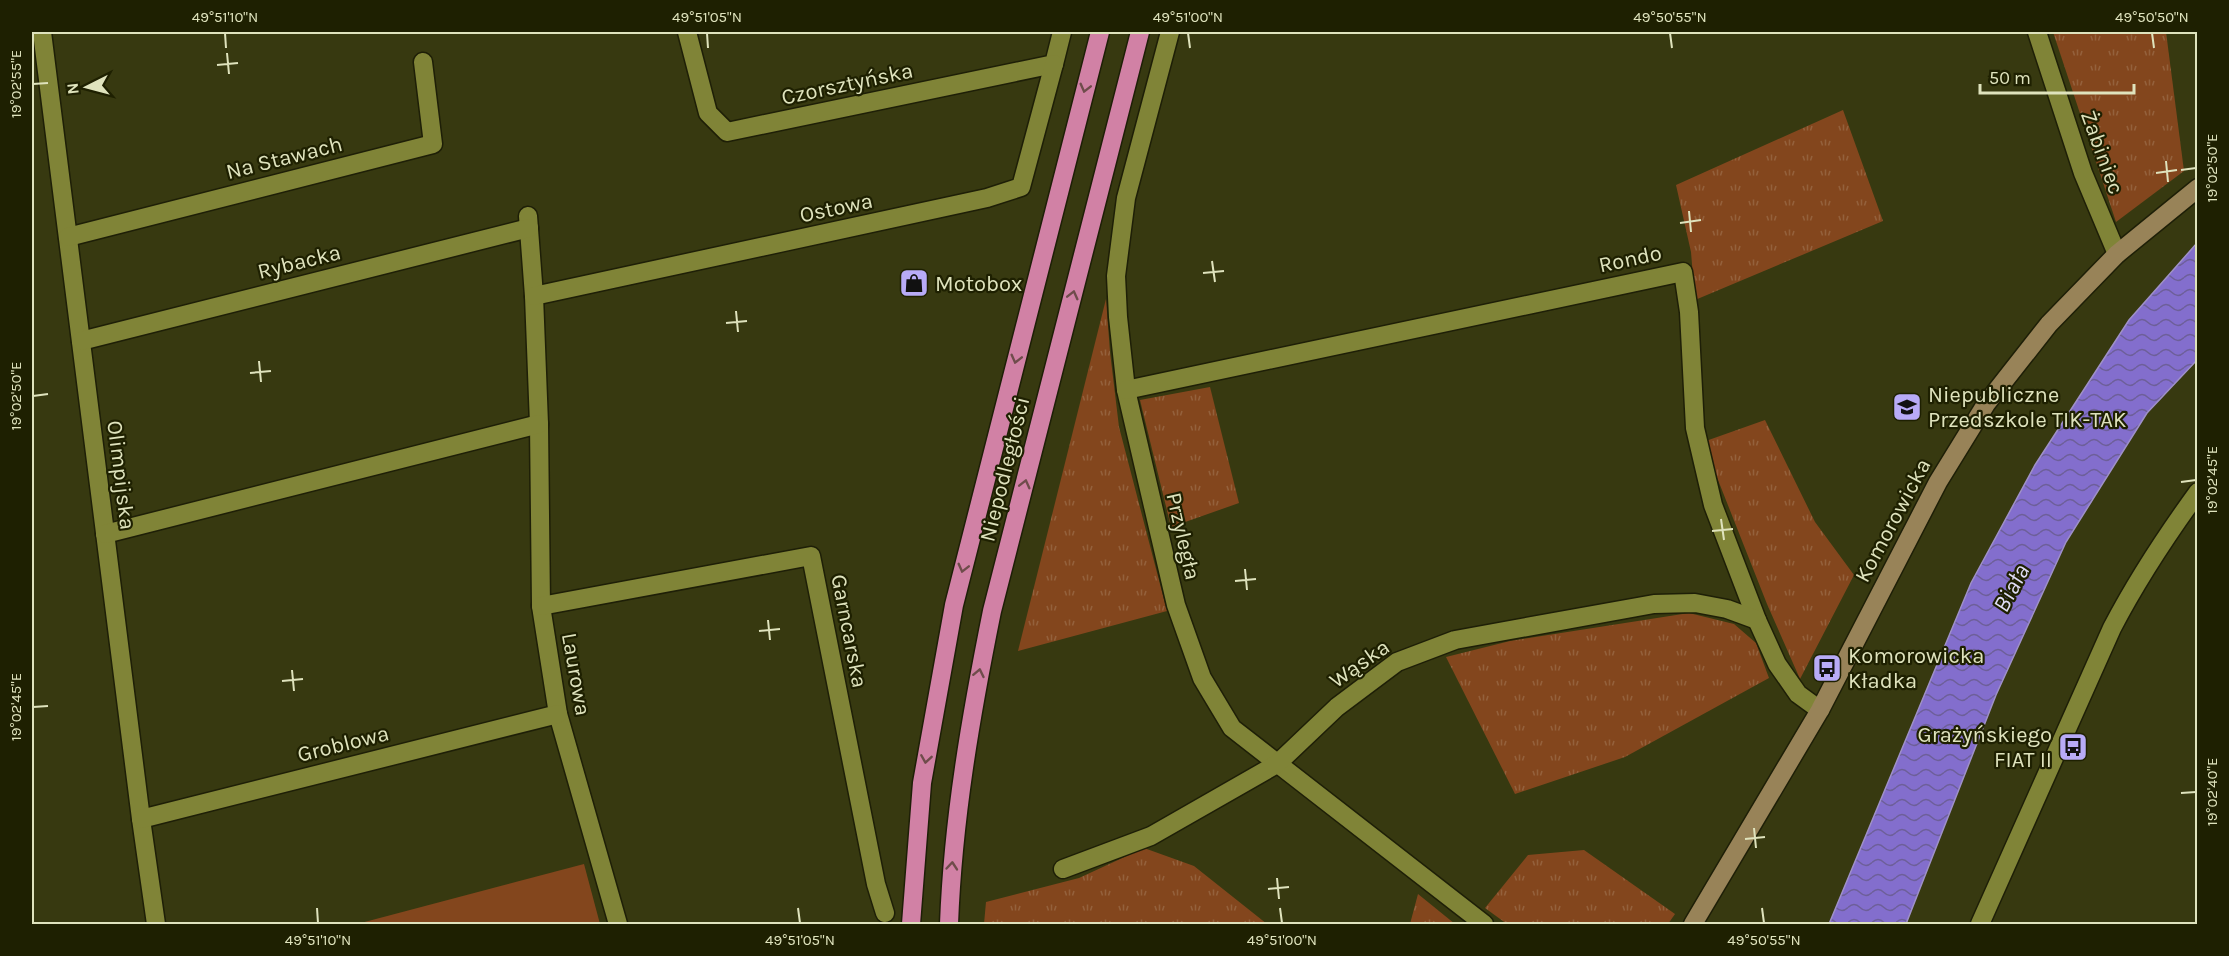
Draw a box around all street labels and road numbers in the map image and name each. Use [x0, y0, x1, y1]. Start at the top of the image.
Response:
street label: Czorsztyńska [779, 57, 915, 111]
street label: Żabiniec [2075, 107, 2129, 198]
street label: Na Stawach [223, 131, 345, 185]
street label: Ostowa [797, 188, 875, 228]
street label: Rybacka [255, 239, 343, 285]
street label: Rondo [1596, 240, 1664, 278]
street label: Niepodległości [974, 394, 1036, 544]
street label: Olimpijska [101, 419, 141, 531]
street label: Komorowicka [1849, 454, 1936, 587]
street label: Przyległa [1160, 490, 1206, 582]
street label: Garncarska [825, 572, 873, 690]
street label: Laurowa [556, 631, 596, 718]
street label: Wąska [1325, 634, 1395, 694]
street label: Groblowa [295, 720, 392, 768]

